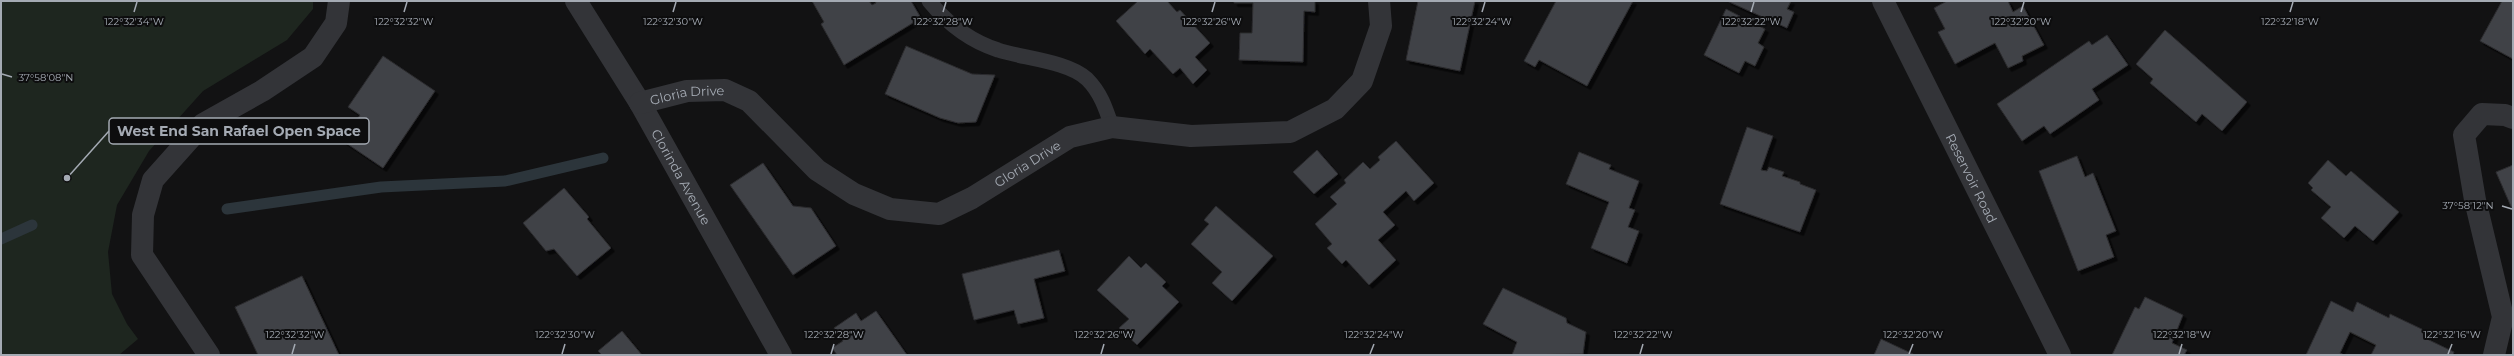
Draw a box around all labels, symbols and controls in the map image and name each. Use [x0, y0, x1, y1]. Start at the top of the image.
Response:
text: 122°32'34"W [104, 15, 164, 28]
text: 122°32'32"W [375, 15, 433, 28]
text: 122°32'30"W [643, 15, 703, 28]
text: 122°32'28"W [913, 15, 973, 28]
text: 122°32'26"W [1182, 15, 1242, 28]
text: 122°32'24"W [1452, 15, 1512, 28]
text: 122°32'22"W [1721, 15, 1781, 28]
text: 122°32'20"W [1991, 15, 2051, 28]
text: 122°32'18"W [2261, 15, 2319, 28]
text: 37°58'08"N [19, 71, 73, 84]
street label: Gloria Drive [648, 82, 725, 108]
callout: West End San Rafael Open Space [109, 118, 369, 144]
text: West End San Rafael Open Space [117, 122, 361, 140]
street label: Clorinda Avenue [648, 126, 715, 228]
street label: Reservoir Road [1942, 131, 2001, 226]
street label: Gloria Drive [991, 137, 1064, 190]
text: 37°58'12"N [2442, 199, 2494, 212]
text: 122°32'32"W [266, 328, 324, 341]
text: 122°32'30"W [535, 328, 595, 341]
text: 122°32'28"W [804, 328, 864, 341]
text: 122°32'26"W [1074, 328, 1134, 341]
text: 122°32'24"W [1344, 328, 1404, 341]
text: 122°32'22"W [1613, 328, 1673, 341]
text: 122°32'20"W [1883, 328, 1943, 341]
text: 122°32'18"W [2153, 328, 2211, 341]
text: 122°32'16"W [2423, 328, 2481, 341]

